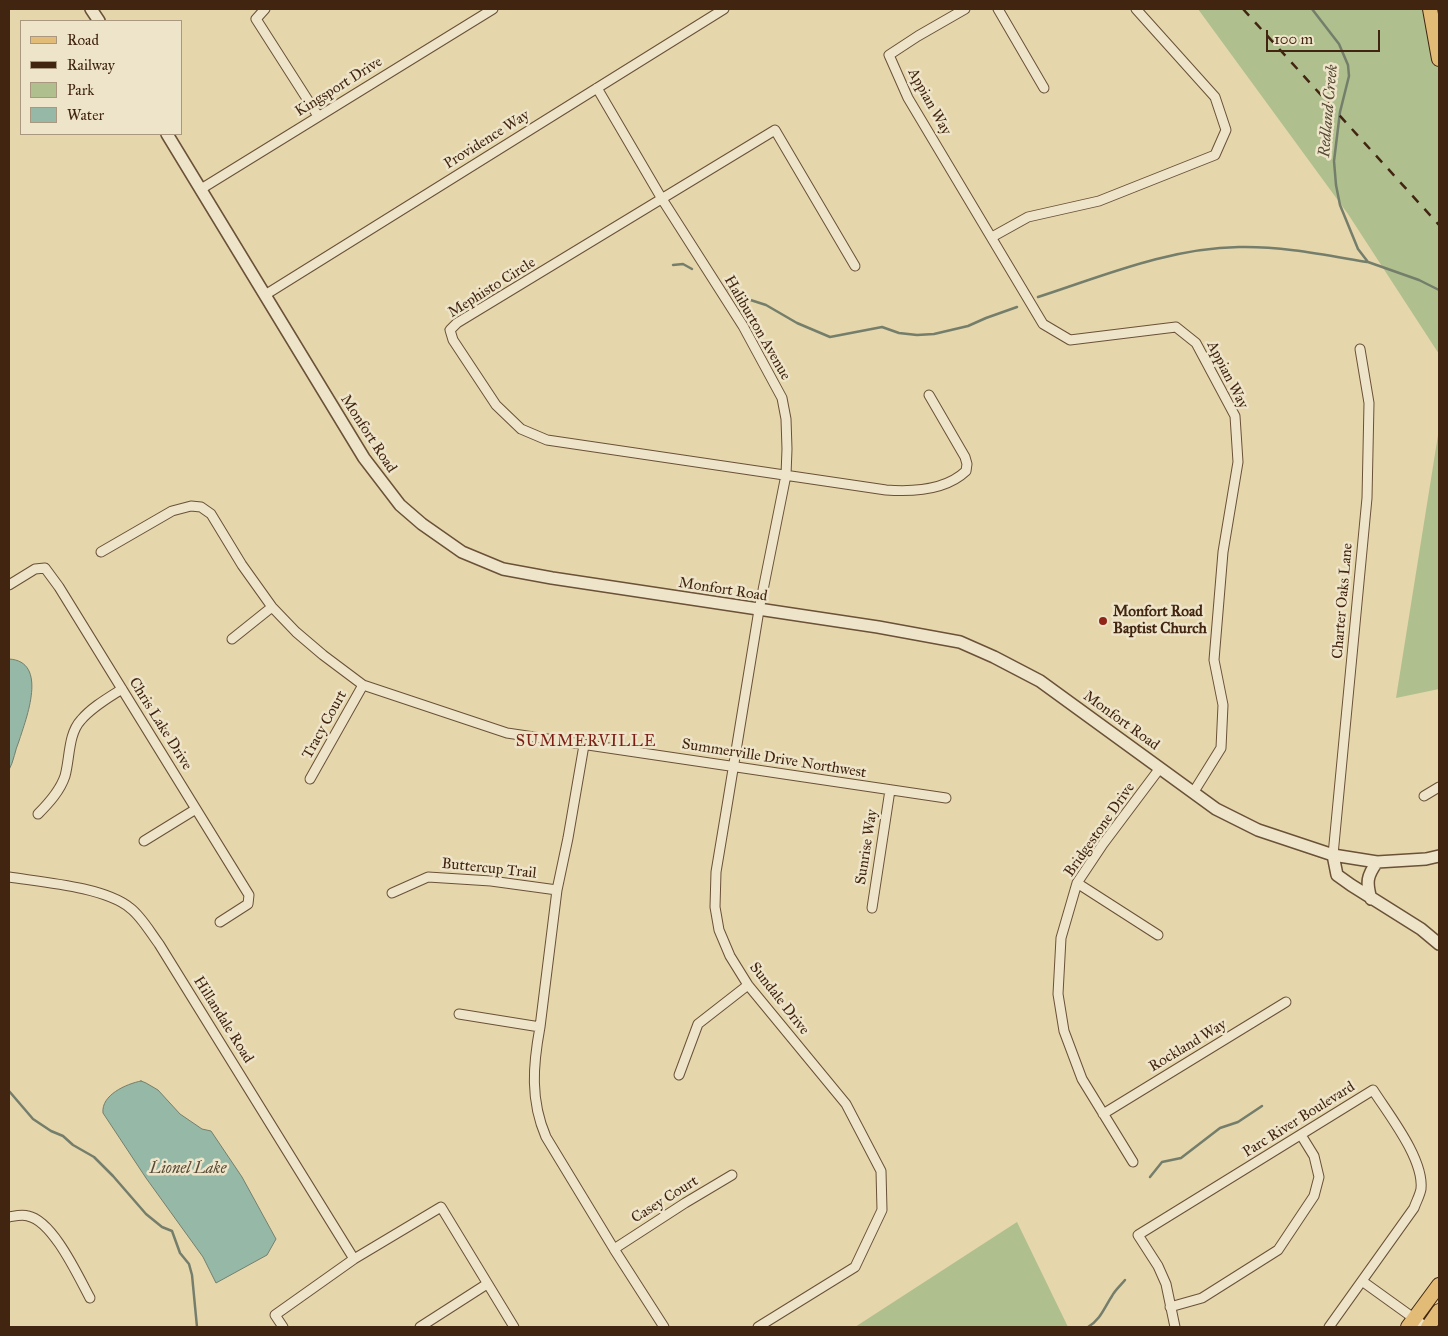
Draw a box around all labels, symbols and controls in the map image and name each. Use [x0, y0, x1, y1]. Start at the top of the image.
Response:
legend [20, 20, 182, 135]
scale bar [1268, 20, 1382, 52]
text: 100 m [1274, 30, 1313, 48]
text: Road [67, 31, 99, 49]
street label: Kingsport Drive [292, 53, 386, 121]
text: Railway [67, 56, 115, 74]
water label: Redland Creek [1315, 64, 1343, 158]
street label: Appian Way [903, 65, 955, 139]
text: Park [67, 81, 94, 99]
text: Water [67, 106, 104, 124]
street label: Providence Way [441, 107, 533, 173]
street label: Mephisto Circle [445, 254, 539, 322]
street label: Haliburton Avenue [720, 273, 794, 383]
street label: Appian Way [1202, 338, 1252, 412]
street label: Monfort Road [336, 391, 400, 477]
street label: Charter Oaks Lane [1329, 542, 1357, 660]
street label: Monfort Road [677, 574, 769, 606]
place label: Monfort Road Baptist Church [1113, 603, 1207, 638]
marker: Monfort Road Baptist Church [1097, 615, 1109, 627]
street label: Chris Lake Drive [124, 675, 196, 773]
street label: Monfort Road [1079, 687, 1163, 755]
street label: Tracy Court [299, 688, 351, 762]
district label: SUMMERVILLE [514, 732, 658, 752]
street label: Summerville Drive Northwest [680, 736, 868, 782]
street label: Bridgestone Drive [1061, 779, 1139, 881]
street label: Sunrise Way [852, 808, 882, 886]
street label: Buttercup Trail [441, 855, 537, 883]
street label: Sundale Drive [745, 959, 813, 1039]
street label: Hillandale Road [189, 973, 257, 1067]
street label: Rockland Way [1146, 1016, 1230, 1076]
street label: Parc River Boulevard [1240, 1078, 1358, 1162]
water label: Lionel Lake [150, 1159, 226, 1179]
street label: Casey Court [628, 1172, 702, 1228]

